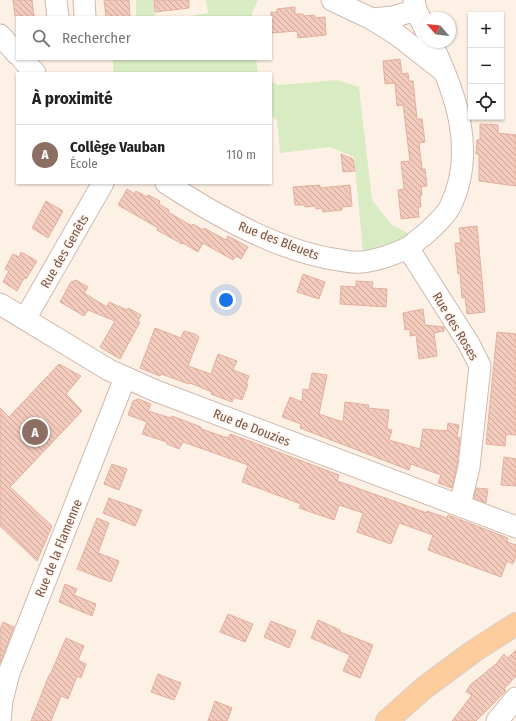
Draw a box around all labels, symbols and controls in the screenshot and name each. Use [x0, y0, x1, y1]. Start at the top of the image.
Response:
north arrow [420, 12, 456, 48]
map controls [468, 12, 504, 120]
button: + [468, 12, 504, 48]
search box [16, 16, 272, 60]
icon: search [30, 27, 52, 49]
text: Rechercher [62, 29, 131, 47]
button: − [468, 48, 504, 84]
button: locate [468, 84, 504, 120]
text: À proximité [32, 88, 113, 109]
text: Collège Vauban [70, 138, 165, 156]
text: A [41, 147, 49, 162]
text: 110 m [226, 147, 256, 162]
text: École [70, 156, 98, 171]
street label: Rue des Genêts [37, 211, 92, 291]
street label: Rue des Bleuets [236, 218, 322, 263]
your location [216, 290, 236, 310]
street label: Rue des Roses [429, 290, 482, 363]
street label: Rue de Douzies [211, 406, 293, 449]
pin: A [22, 417, 48, 447]
street label: Rue de la Flamenne [32, 497, 85, 599]

